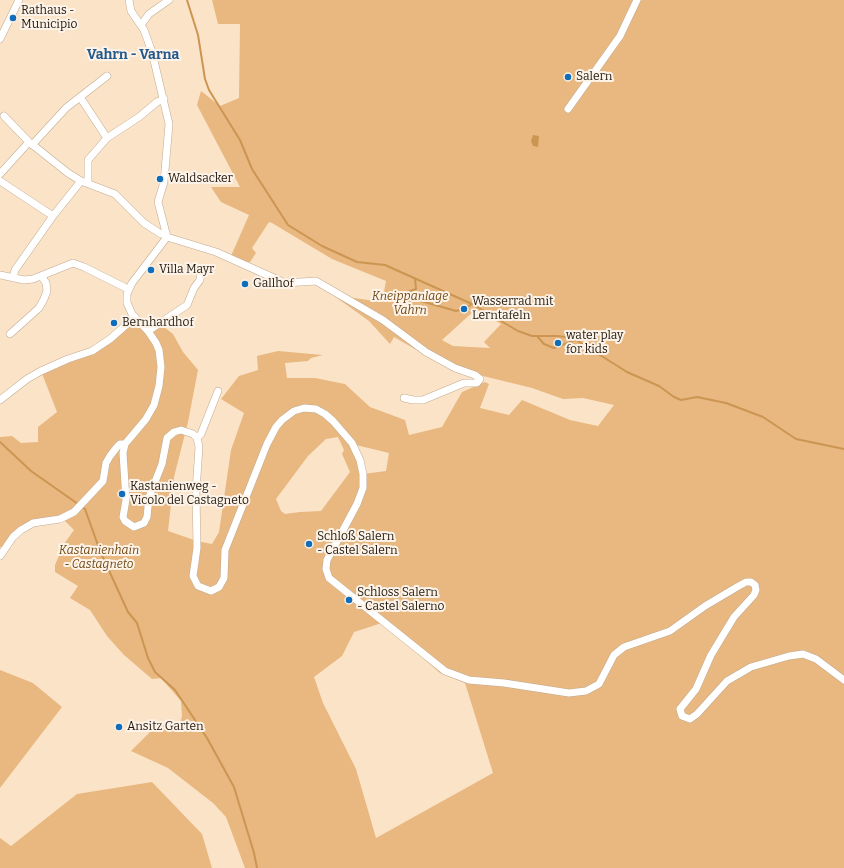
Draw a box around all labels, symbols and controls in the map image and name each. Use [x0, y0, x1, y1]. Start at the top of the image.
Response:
place label: Rathaus - Municipio [21, 4, 78, 32]
marker: Rathaus - Municipio [8, 13, 18, 23]
district label: Vahrn - Varna [87, 47, 179, 63]
place label: Salern [576, 70, 612, 84]
marker: Salern [563, 72, 573, 82]
place label: Waldsacker [168, 172, 233, 186]
marker: Waldsacker [155, 174, 165, 184]
place label: Villa Mayr [159, 263, 214, 277]
marker: Villa Mayr [146, 265, 156, 275]
place label: Gallhof [253, 277, 294, 291]
marker: Gallhof [240, 279, 250, 289]
park label: Kneippanlage Vahrn [372, 290, 448, 318]
place label: Wasserrad mit Lerntafeln [472, 295, 553, 323]
marker: Wasserrad mit Lerntafeln [459, 304, 469, 314]
place label: Bernhardhof [122, 316, 194, 330]
marker: Bernhardhof [109, 318, 119, 328]
place label: water play for kids [566, 329, 623, 357]
marker: water play for kids [553, 338, 563, 348]
place label: Kastanienweg - Vicolo del Castagneto [130, 480, 249, 508]
marker: Kastanienweg - Vicolo del Castagneto [117, 489, 127, 499]
place label: Schloß Salern - Castel Salern [317, 530, 398, 558]
marker: Schloß Salern - Castel Salern [304, 539, 314, 549]
park label: Kastanienhain - Castagneto [59, 544, 139, 572]
place label: Schloss Salern - Castel Salerno [357, 586, 444, 614]
marker: Schloss Salern - Castel Salerno [344, 595, 354, 605]
place label: Ansitz Garten [127, 720, 204, 734]
marker: Ansitz Garten [114, 722, 124, 732]

